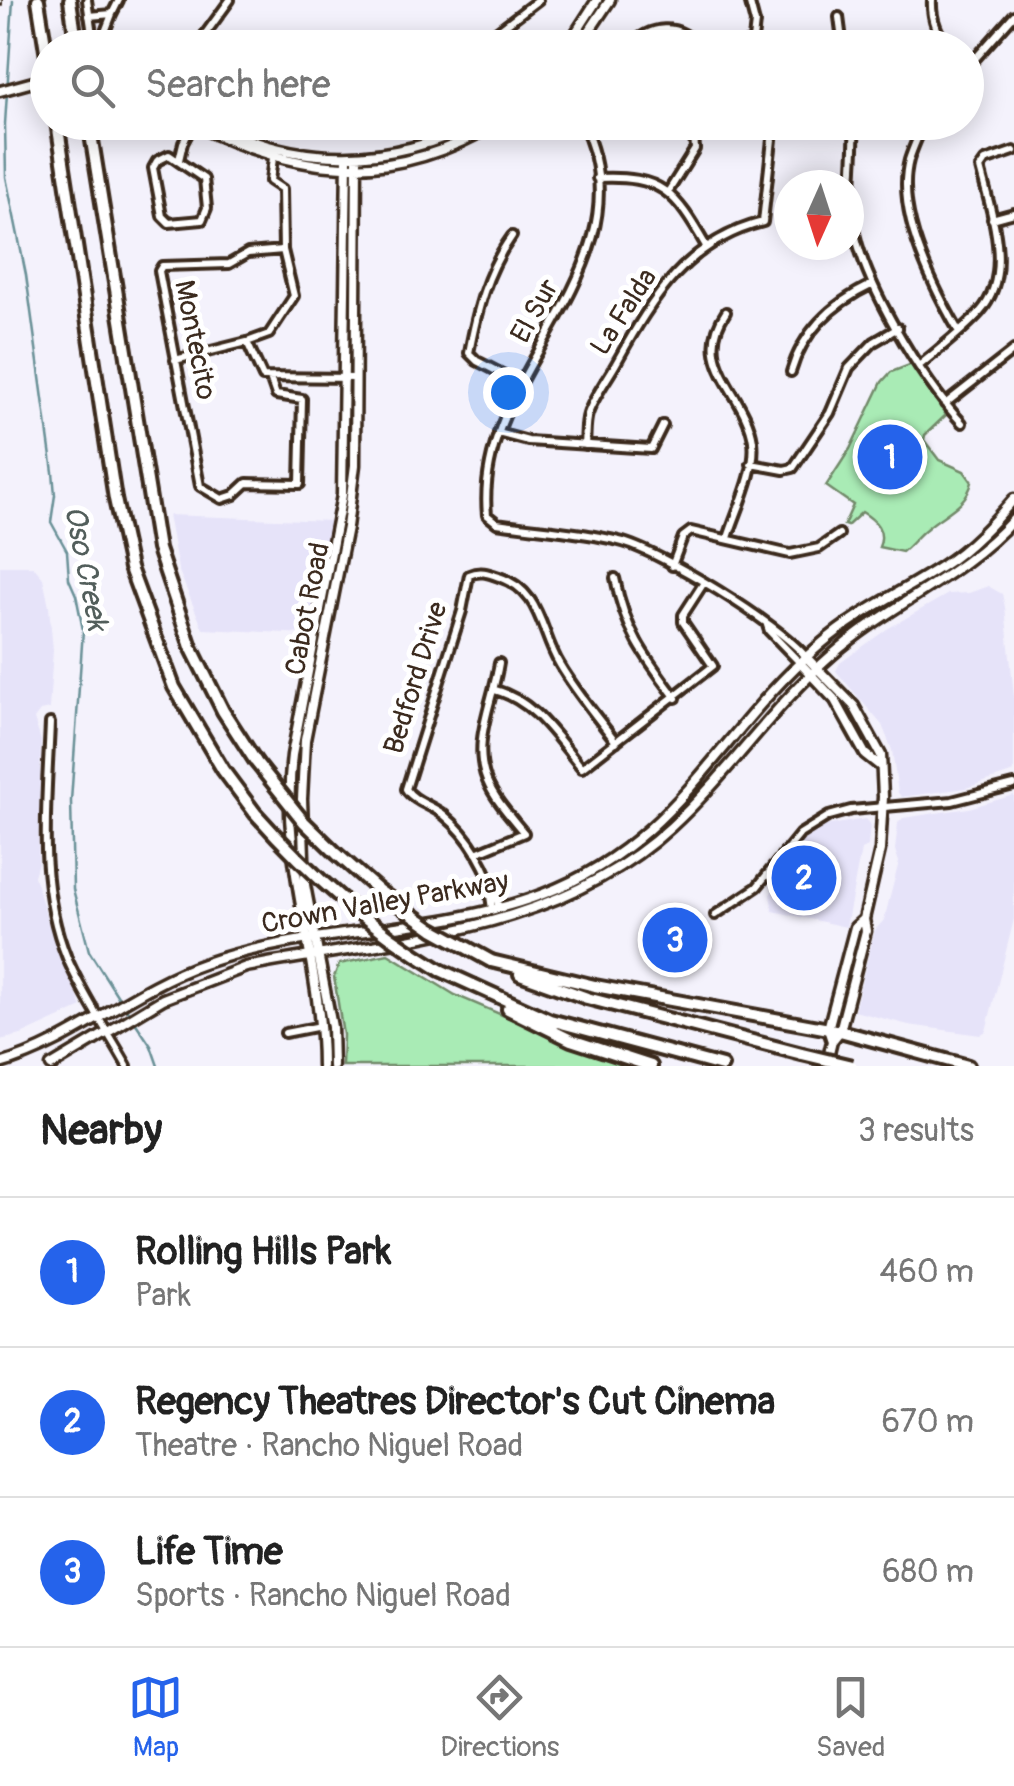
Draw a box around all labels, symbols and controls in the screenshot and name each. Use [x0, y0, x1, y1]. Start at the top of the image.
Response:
search box [30, 30, 984, 140]
icon: search [65, 58, 120, 113]
text: Search here [145, 61, 331, 109]
north arrow [774, 170, 864, 260]
street label: La Falda [583, 262, 665, 362]
street label: El Sur [503, 273, 567, 349]
street label: Montecito [166, 277, 224, 403]
your location [483, 367, 534, 418]
pin: 1 [858, 420, 922, 494]
water label: Oso Creek [56, 503, 117, 636]
street label: Cabot Road [278, 540, 338, 678]
street label: Bedford Drive [376, 598, 456, 758]
pin: 2 [772, 840, 836, 916]
street label: Crown Valley Parkway [259, 864, 511, 942]
pin: 3 [642, 902, 708, 978]
text: Nearby [40, 1105, 162, 1157]
text: 3 results [858, 1111, 974, 1151]
text: Rolling Hills Park [135, 1228, 391, 1276]
text: 1 [66, 1252, 79, 1292]
text: 460 m [880, 1252, 974, 1292]
text: Park [135, 1276, 191, 1316]
text: Regency Theatres Director's Cut Cinema [135, 1378, 775, 1426]
text: 2 [64, 1402, 81, 1442]
text: 670 m [882, 1402, 974, 1442]
text: Theatre · Rancho Niguel Road [135, 1426, 523, 1466]
text: Life Time [135, 1528, 283, 1576]
text: 3 [64, 1552, 81, 1592]
text: 680 m [882, 1552, 974, 1592]
text: Sports · Rancho Niguel Road [135, 1576, 511, 1616]
tab: Map [128, 1670, 183, 1765]
tab: Directions [440, 1670, 559, 1765]
tab: Saved [816, 1670, 886, 1765]

